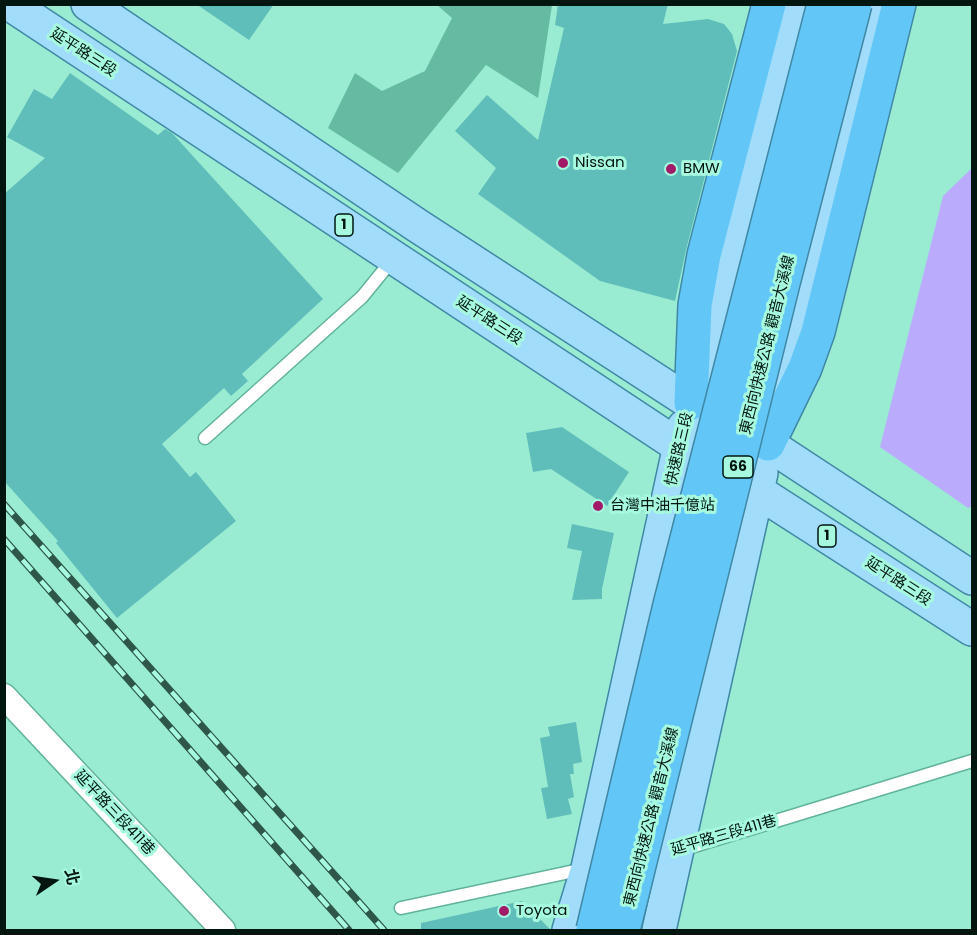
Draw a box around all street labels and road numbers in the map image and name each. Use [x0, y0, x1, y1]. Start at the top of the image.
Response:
street label: 延平路三段 [47, 25, 119, 81]
road number: 1 [335, 214, 353, 236]
street label: 東西向快速公路 觀音大溪線 [737, 254, 799, 436]
street label: 延平路三段 [453, 293, 525, 349]
street label: 快速路三段 [663, 410, 697, 488]
road number: 66 [723, 456, 753, 478]
road number: 1 [818, 525, 836, 547]
street label: 延平路三段 [862, 554, 934, 610]
street label: 東西向快速公路 觀音大溪線 [621, 726, 683, 908]
street label: 延平路三段411巷 [70, 767, 158, 859]
street label: 延平路三段411巷 [669, 812, 779, 860]

